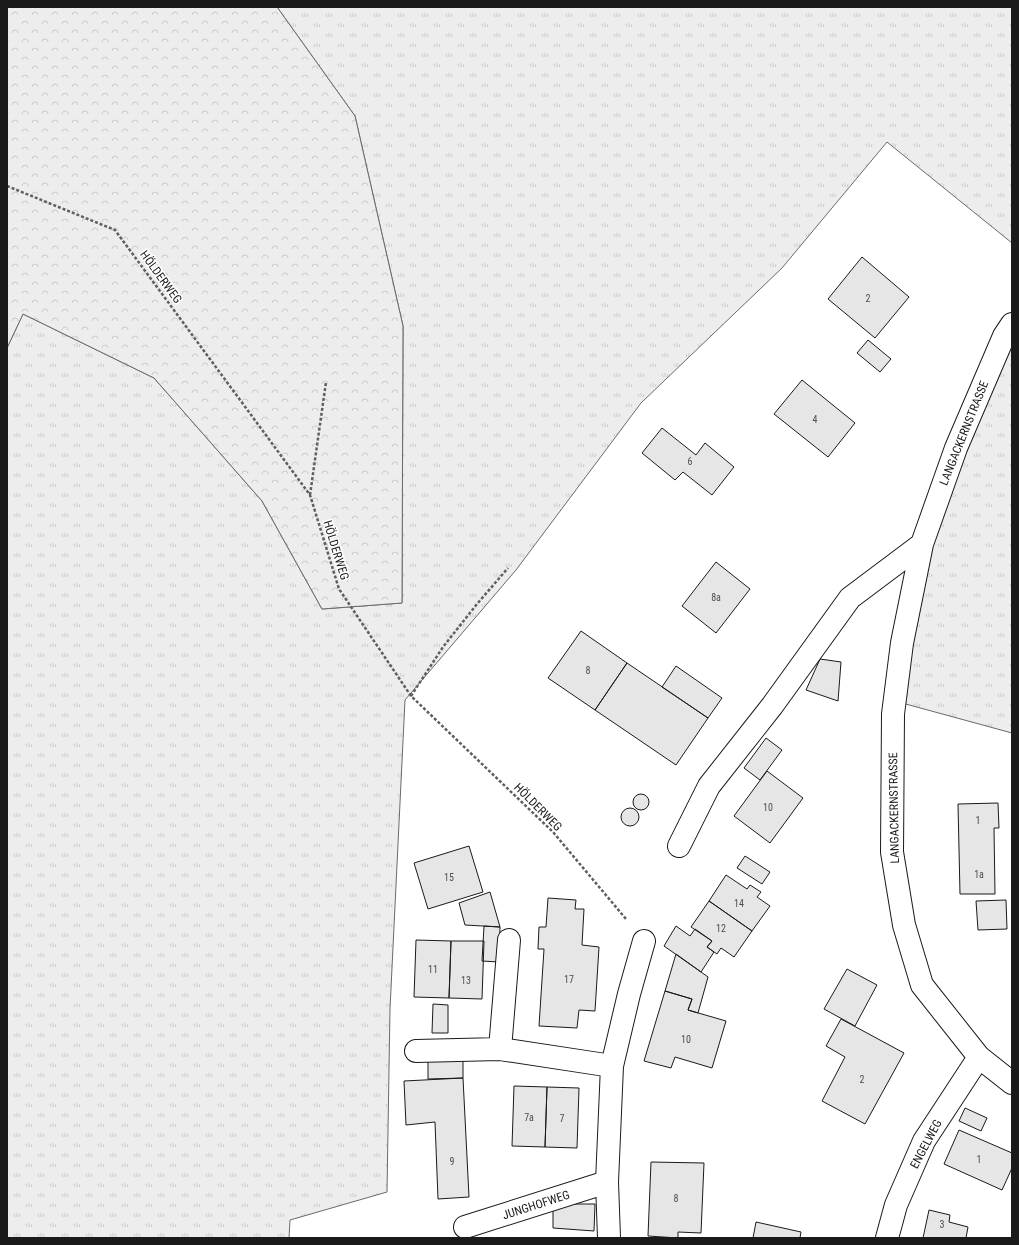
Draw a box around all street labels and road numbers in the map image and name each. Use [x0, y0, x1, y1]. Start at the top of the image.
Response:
street label: HÖLDERWEG [137, 247, 186, 306]
street label: LANGACKERNSTRASSE [937, 379, 991, 487]
street label: HÖLDERWEG [320, 518, 353, 582]
street label: LANGACKERNSTRASSE [886, 752, 902, 864]
street label: HÖLDERWEG [511, 780, 565, 834]
street label: ENGELWEG [907, 1117, 945, 1171]
street label: JUNGHOFWEG [501, 1188, 571, 1222]

